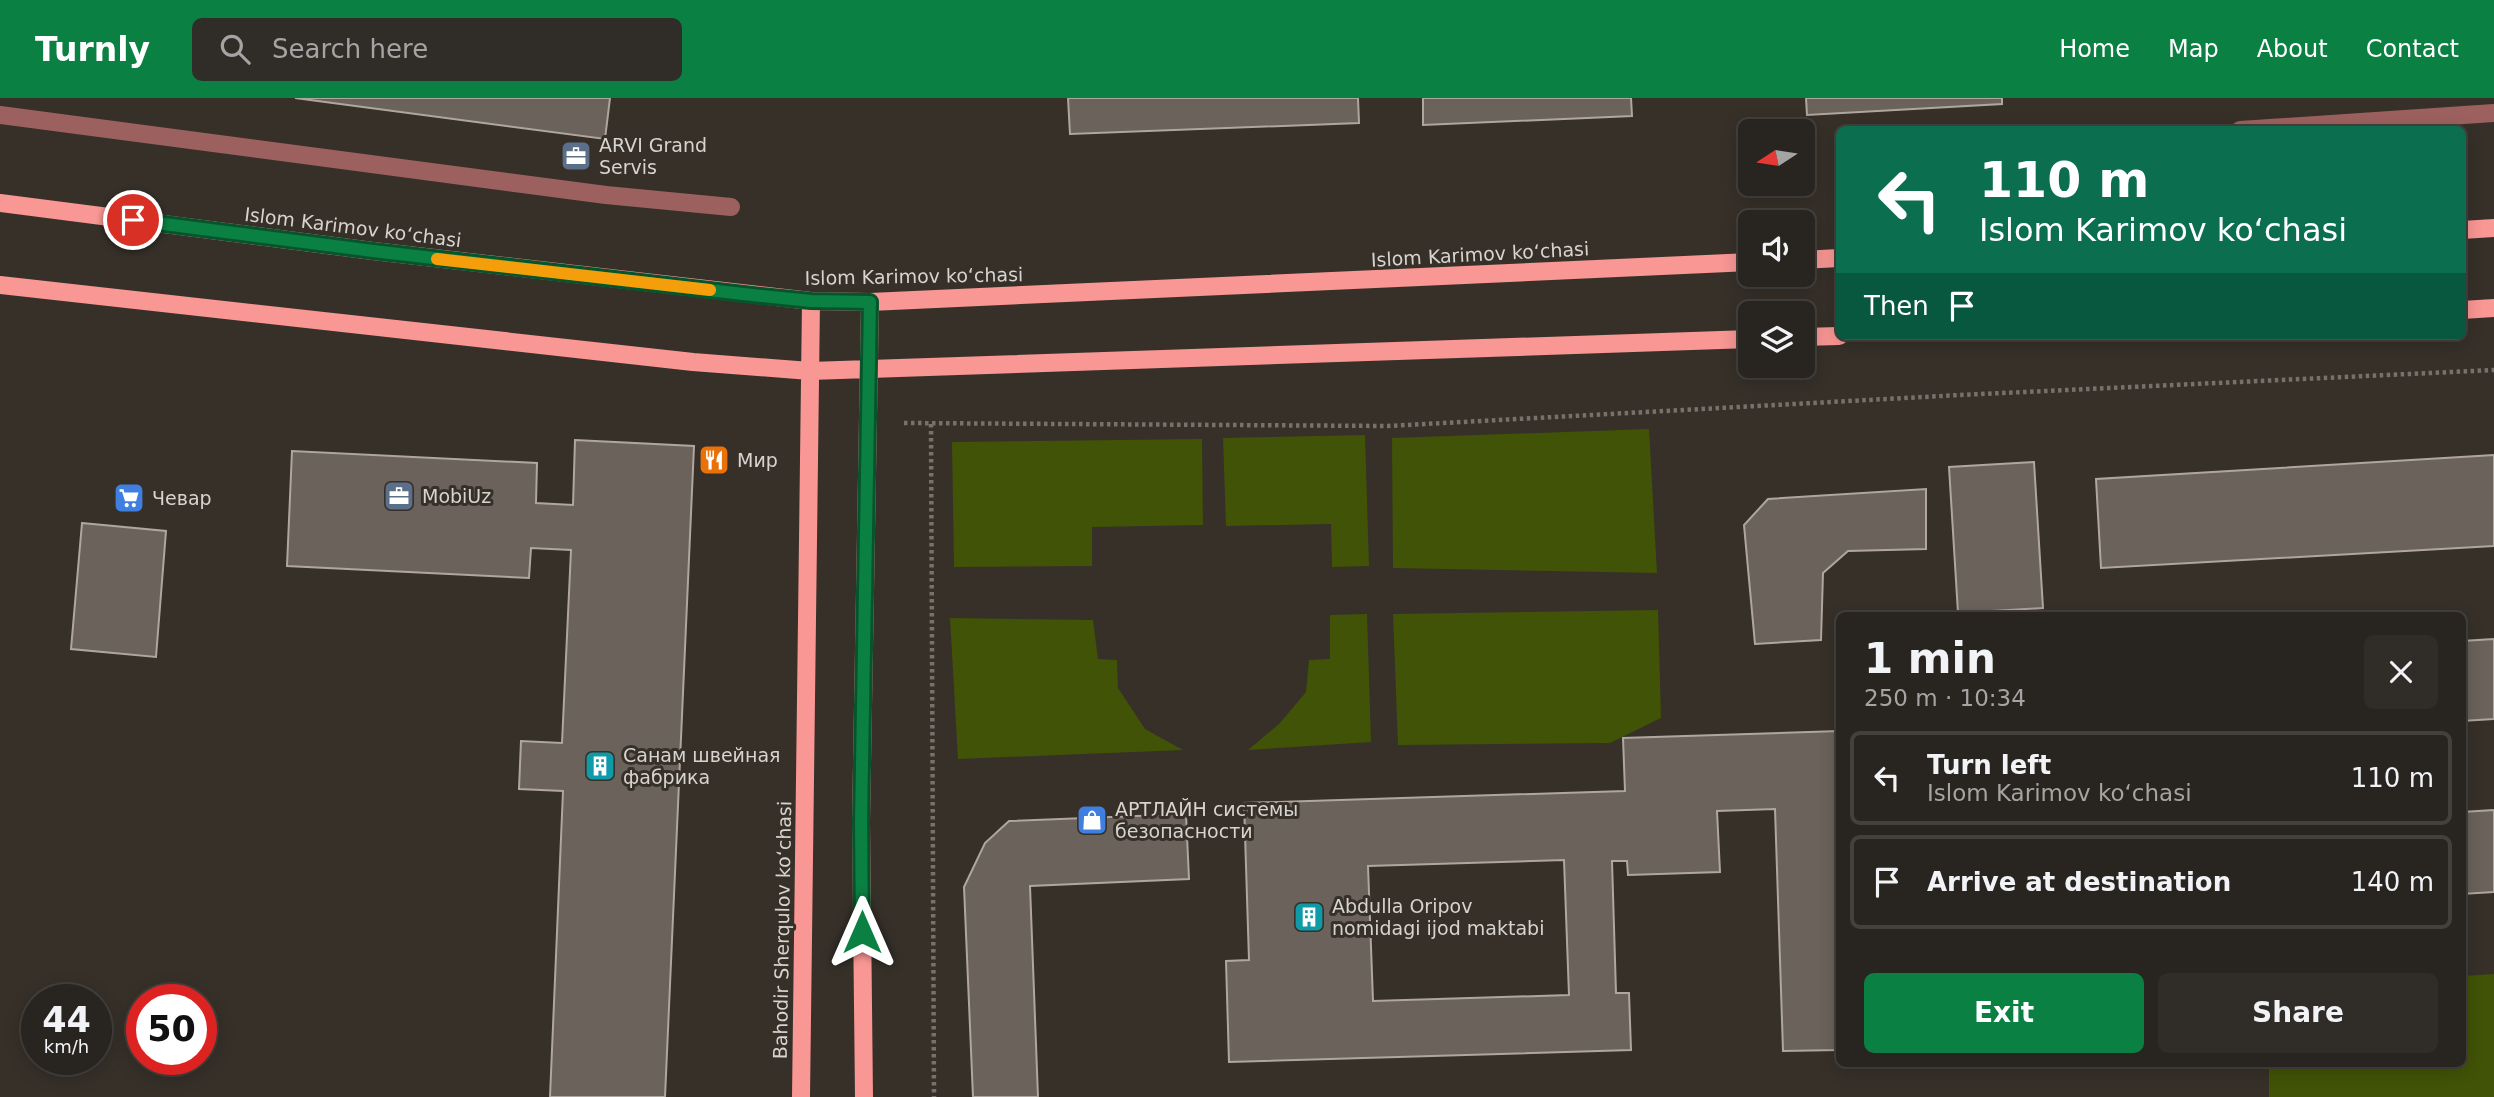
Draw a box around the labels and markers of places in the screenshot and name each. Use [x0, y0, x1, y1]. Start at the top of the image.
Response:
place label: ARVI Grand Servis [599, 134, 707, 178]
office icon: ARVI Grand Servis [559, 139, 593, 173]
pin [103, 190, 163, 250]
restaurant icon: Мир [697, 443, 731, 477]
place label: Мир [737, 449, 778, 471]
office icon: MobiUz [382, 479, 416, 513]
supermarket icon: Чевар [112, 481, 146, 515]
place label: MobiUz [422, 485, 491, 507]
place label: Чевар [152, 487, 212, 509]
place label: Санам швейная фабрика [623, 744, 780, 788]
building icon: Санам швейная фабрика [583, 749, 617, 783]
place label: АРТЛАЙН системы безопасности [1115, 798, 1298, 842]
shop icon: АРТЛАЙН системы безопасности [1075, 803, 1109, 837]
place label: Abdulla Oripov nomidagi ijod maktabi [1332, 895, 1544, 939]
building icon: Abdulla Oripov nomidagi ijod maktabi [1292, 900, 1326, 934]

